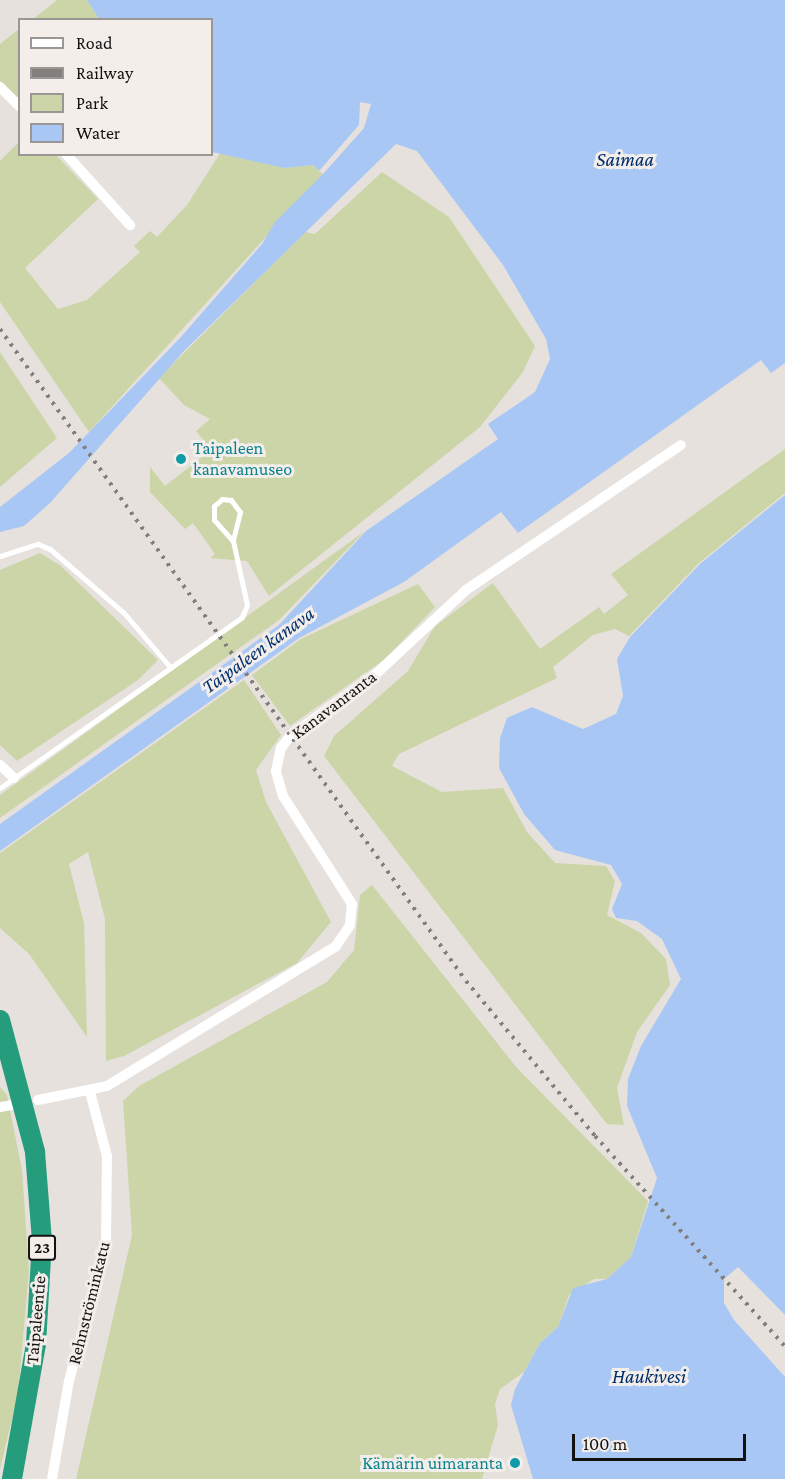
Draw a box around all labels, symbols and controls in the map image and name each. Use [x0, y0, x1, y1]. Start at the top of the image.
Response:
legend [18, 18, 213, 156]
text: Road [76, 33, 113, 53]
text: Railway [76, 63, 133, 83]
text: Park [76, 93, 108, 113]
text: Water [76, 123, 120, 143]
water label: Saimaa [596, 147, 654, 171]
place label: Taipaleen kanavamuseo [193, 438, 292, 480]
marker: Taipaleen kanavamuseo [174, 452, 188, 466]
water label: Taipaleen kanava [197, 601, 319, 699]
street label: Kanavanranta [287, 666, 381, 744]
road number: 23 [27, 1235, 57, 1261]
street label: Rehnströminkatu [63, 1239, 115, 1367]
street label: Taipaleentie [21, 1275, 51, 1365]
water label: Haukivesi [612, 1364, 686, 1388]
scale bar [575, 1422, 749, 1460]
text: 100 m [583, 1434, 627, 1454]
place label: Kämärin uimaranta [362, 1452, 503, 1474]
marker: Kämärin uimaranta [508, 1456, 522, 1470]

